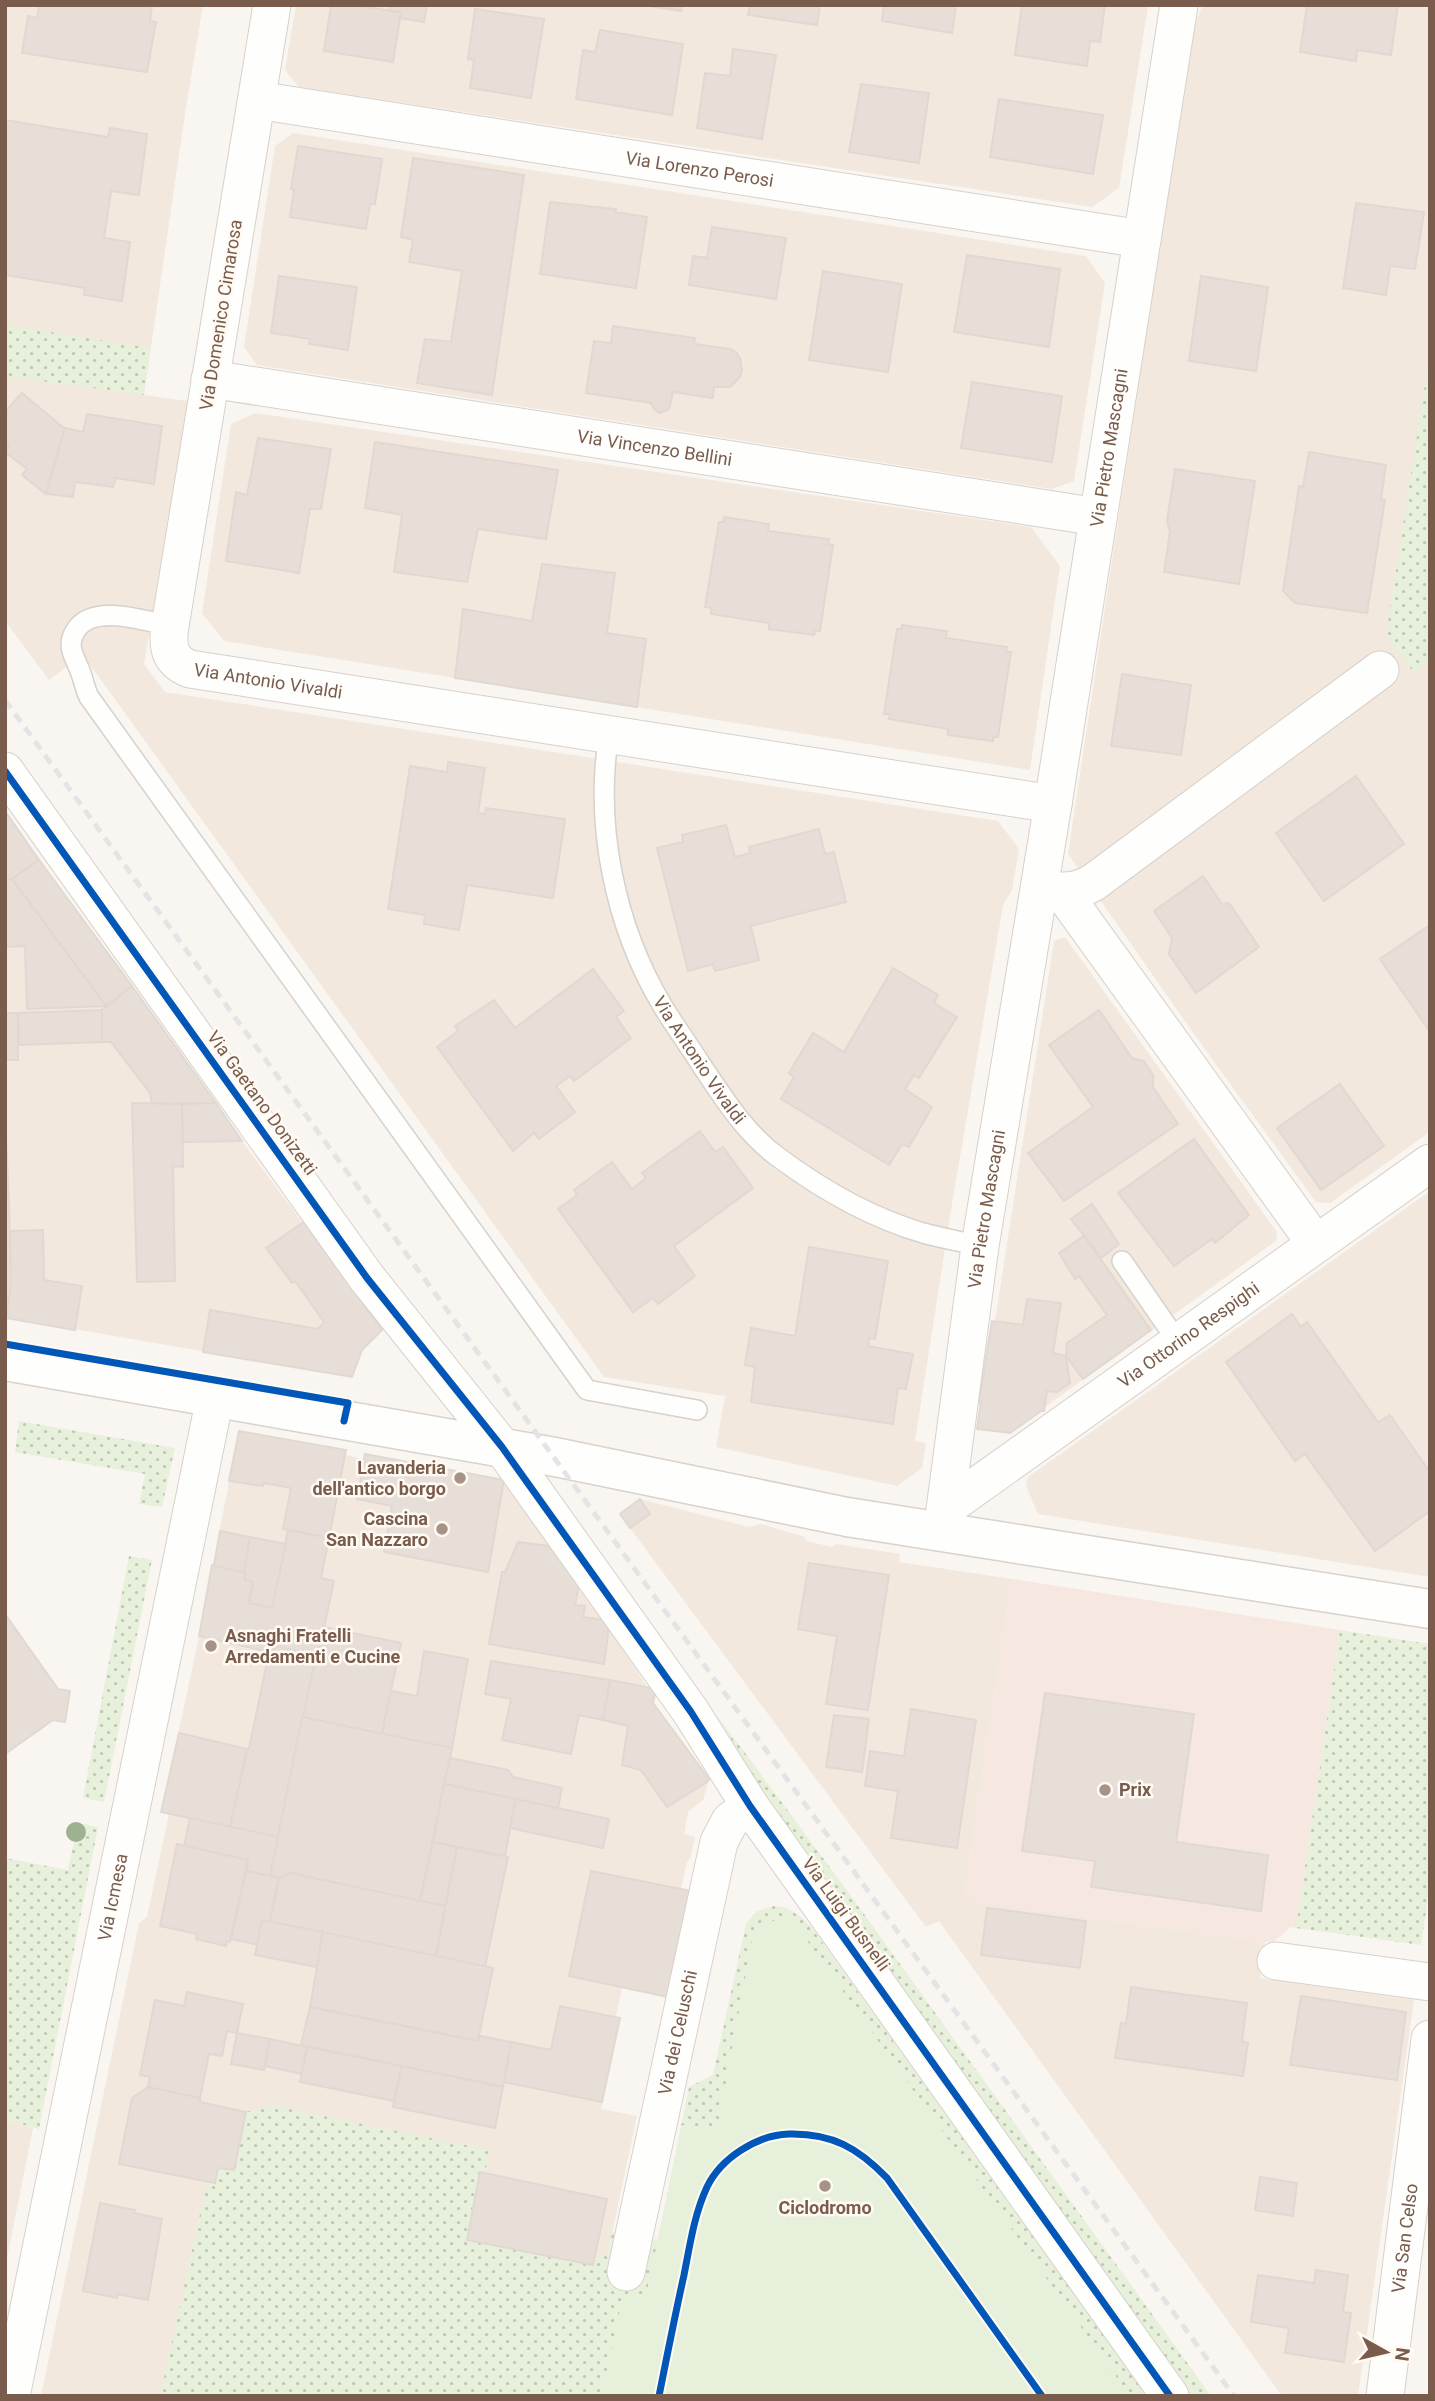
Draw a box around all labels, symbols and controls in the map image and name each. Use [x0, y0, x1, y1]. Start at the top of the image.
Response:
street label: Via Lorenzo Perosi [624, 147, 775, 191]
street label: Via Domenico Cimarosa [195, 218, 246, 412]
street label: Via Pietro Mascagni [1086, 367, 1132, 529]
street label: Via Vincenzo Bellini [576, 425, 734, 470]
street label: Via Antonio Vivaldi [192, 659, 344, 703]
street label: Via Antonio Vivaldi [649, 992, 750, 1128]
street label: Via Gaetano Donizetti [203, 1027, 322, 1179]
street label: Via Pietro Mascagni [963, 1128, 1009, 1290]
street label: Via Ottorino Respighi [1114, 1277, 1263, 1392]
place label: Lavanderia dell'antico borgo [312, 1457, 446, 1499]
marker: Lavanderia dell'antico borgo [452, 1470, 468, 1486]
place label: Cascina San Nazzaro [326, 1508, 428, 1550]
marker: Cascina San Nazzaro [434, 1521, 450, 1537]
place label: Asnaghi Fratelli Arredamenti e Cucine [225, 1625, 401, 1667]
marker: Asnaghi Fratelli Arredamenti e Cucine [203, 1638, 219, 1654]
place label: Prix [1119, 1779, 1152, 1800]
marker: Prix [1097, 1782, 1113, 1798]
street label: Via Icmesa [93, 1852, 132, 1943]
street label: Via Luigi Busnelli [798, 1853, 895, 1975]
street label: Via dei Celuschi [654, 1968, 701, 2097]
marker: Ciclodromo [817, 2178, 833, 2194]
street label: Via San Celso [1387, 2182, 1422, 2294]
place label: Ciclodromo [778, 2197, 872, 2218]
north arrow [1351, 2317, 1421, 2387]
text: N [1390, 2346, 1415, 2363]

